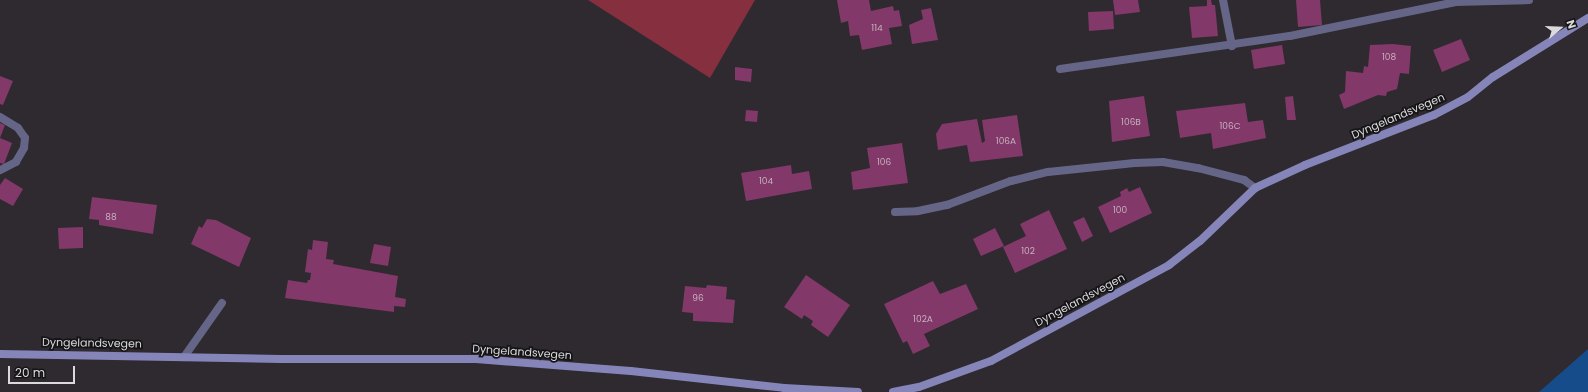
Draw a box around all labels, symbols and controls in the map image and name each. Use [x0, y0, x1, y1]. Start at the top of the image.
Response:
north arrow [1540, 8, 1580, 48]
text: N [1562, 18, 1580, 31]
house number: 114 [871, 23, 883, 33]
house number: 108 [1382, 52, 1396, 62]
street label: Dyngelandsvegen [1349, 90, 1447, 142]
house number: 106B [1121, 117, 1141, 127]
house number: 106C [1219, 121, 1241, 131]
house number: 106A [996, 136, 1016, 146]
house number: 106 [877, 157, 891, 167]
house number: 104 [759, 176, 773, 186]
house number: 100 [1113, 205, 1127, 215]
house number: 88 [105, 212, 117, 222]
house number: 102 [1021, 246, 1035, 256]
street label: Dyngelandsvegen [1033, 271, 1127, 329]
house number: 96 [692, 293, 704, 303]
house number: 102A [913, 314, 933, 324]
street label: Dyngelandsvegen [42, 336, 142, 350]
street label: Dyngelandsvegen [472, 342, 572, 362]
scale bar [10, 358, 77, 384]
text: 20 m [15, 364, 45, 381]

